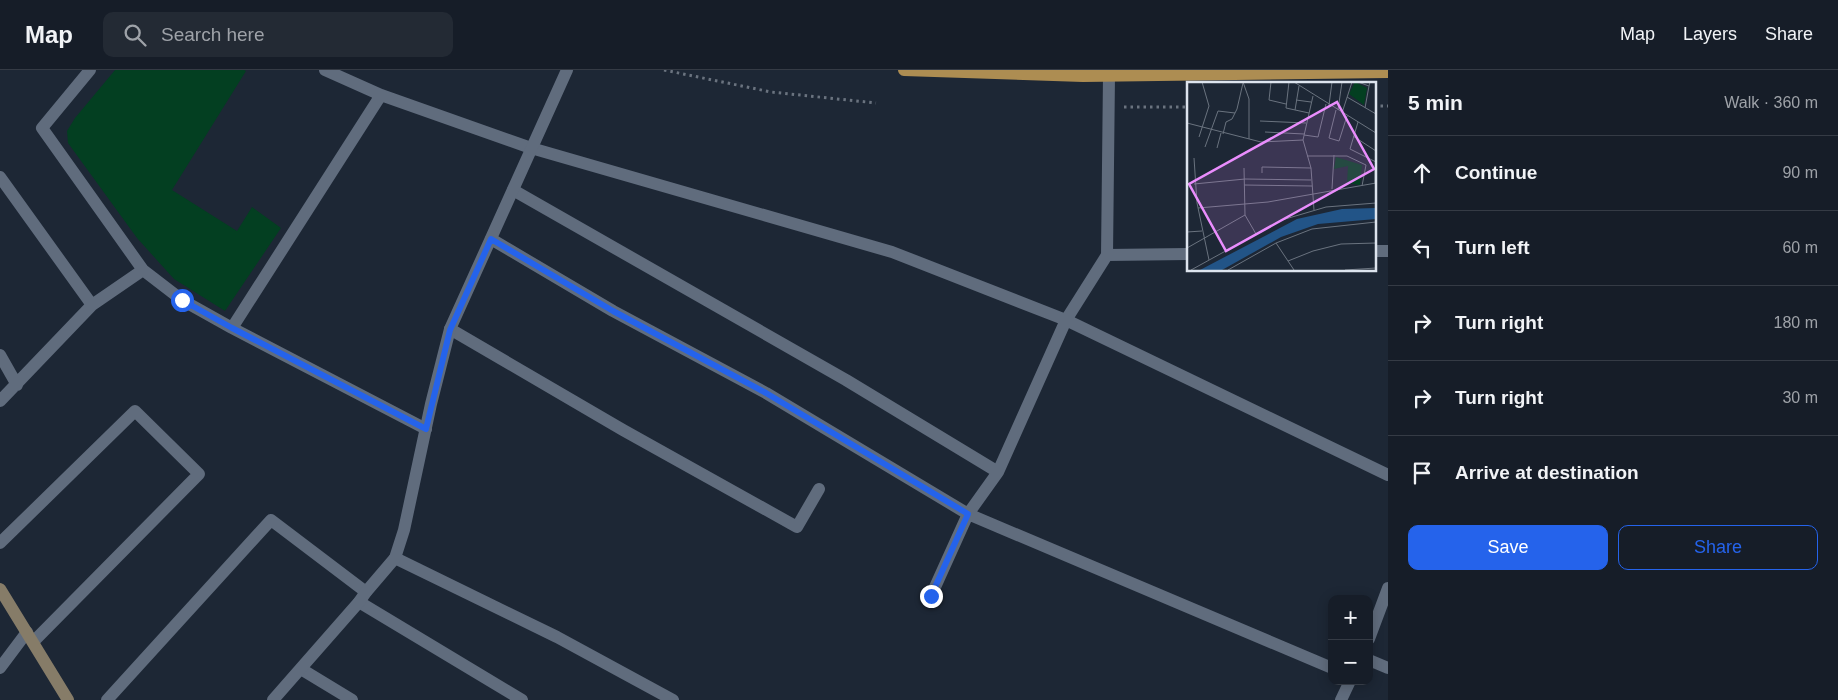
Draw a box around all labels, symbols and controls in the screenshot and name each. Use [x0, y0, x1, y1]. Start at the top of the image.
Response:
search box [103, 12, 453, 57]
text: Map [25, 21, 73, 48]
icon: search [121, 21, 149, 49]
text: Search here [161, 24, 265, 45]
text: Map [1620, 24, 1655, 44]
text: Layers [1683, 24, 1737, 44]
text: Share [1765, 24, 1813, 44]
inset map [1187, 82, 1376, 271]
text: 5 min [1408, 91, 1463, 114]
text: Walk · 360 m [1724, 94, 1818, 111]
icon: ahead [1408, 159, 1436, 187]
text: Continue [1455, 162, 1537, 183]
text: 90 m [1782, 164, 1818, 181]
icon: left [1408, 234, 1436, 262]
text: Turn left [1455, 237, 1530, 258]
text: 60 m [1782, 239, 1818, 256]
route start [171, 289, 194, 312]
icon: right [1408, 309, 1436, 337]
text: Turn right [1455, 312, 1543, 333]
text: 180 m [1774, 314, 1818, 331]
icon: right [1408, 384, 1436, 412]
text: Turn right [1455, 387, 1543, 408]
text: 30 m [1782, 389, 1818, 406]
icon: arrive [1408, 459, 1436, 487]
text: Arrive at destination [1455, 462, 1639, 483]
button: Save [1408, 525, 1608, 570]
button: Share [1618, 525, 1818, 570]
route end [920, 585, 943, 608]
map controls [1328, 595, 1373, 685]
button: + [1328, 595, 1373, 640]
button: − [1328, 640, 1373, 685]

